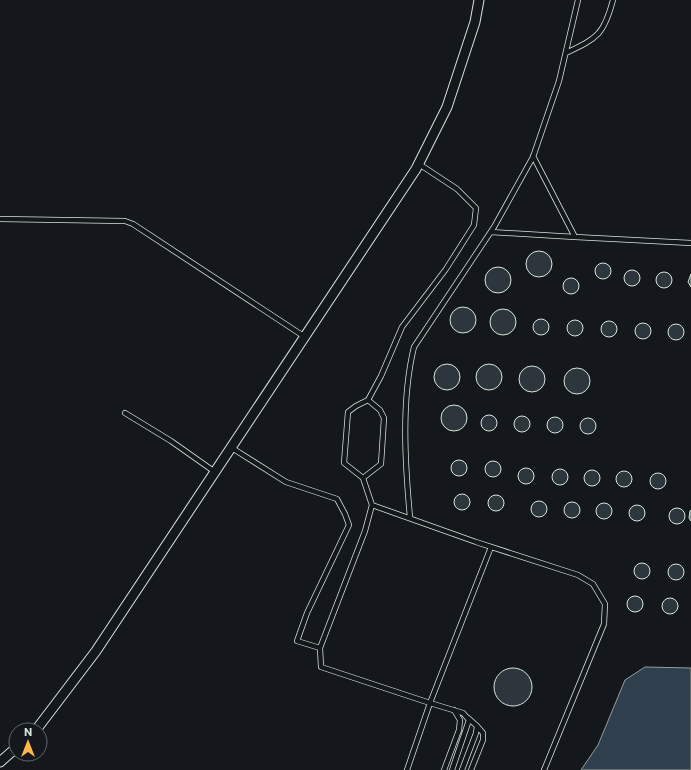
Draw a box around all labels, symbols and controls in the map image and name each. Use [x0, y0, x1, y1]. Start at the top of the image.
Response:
north arrow [8, 722, 48, 762]
text: N [24, 725, 32, 738]

